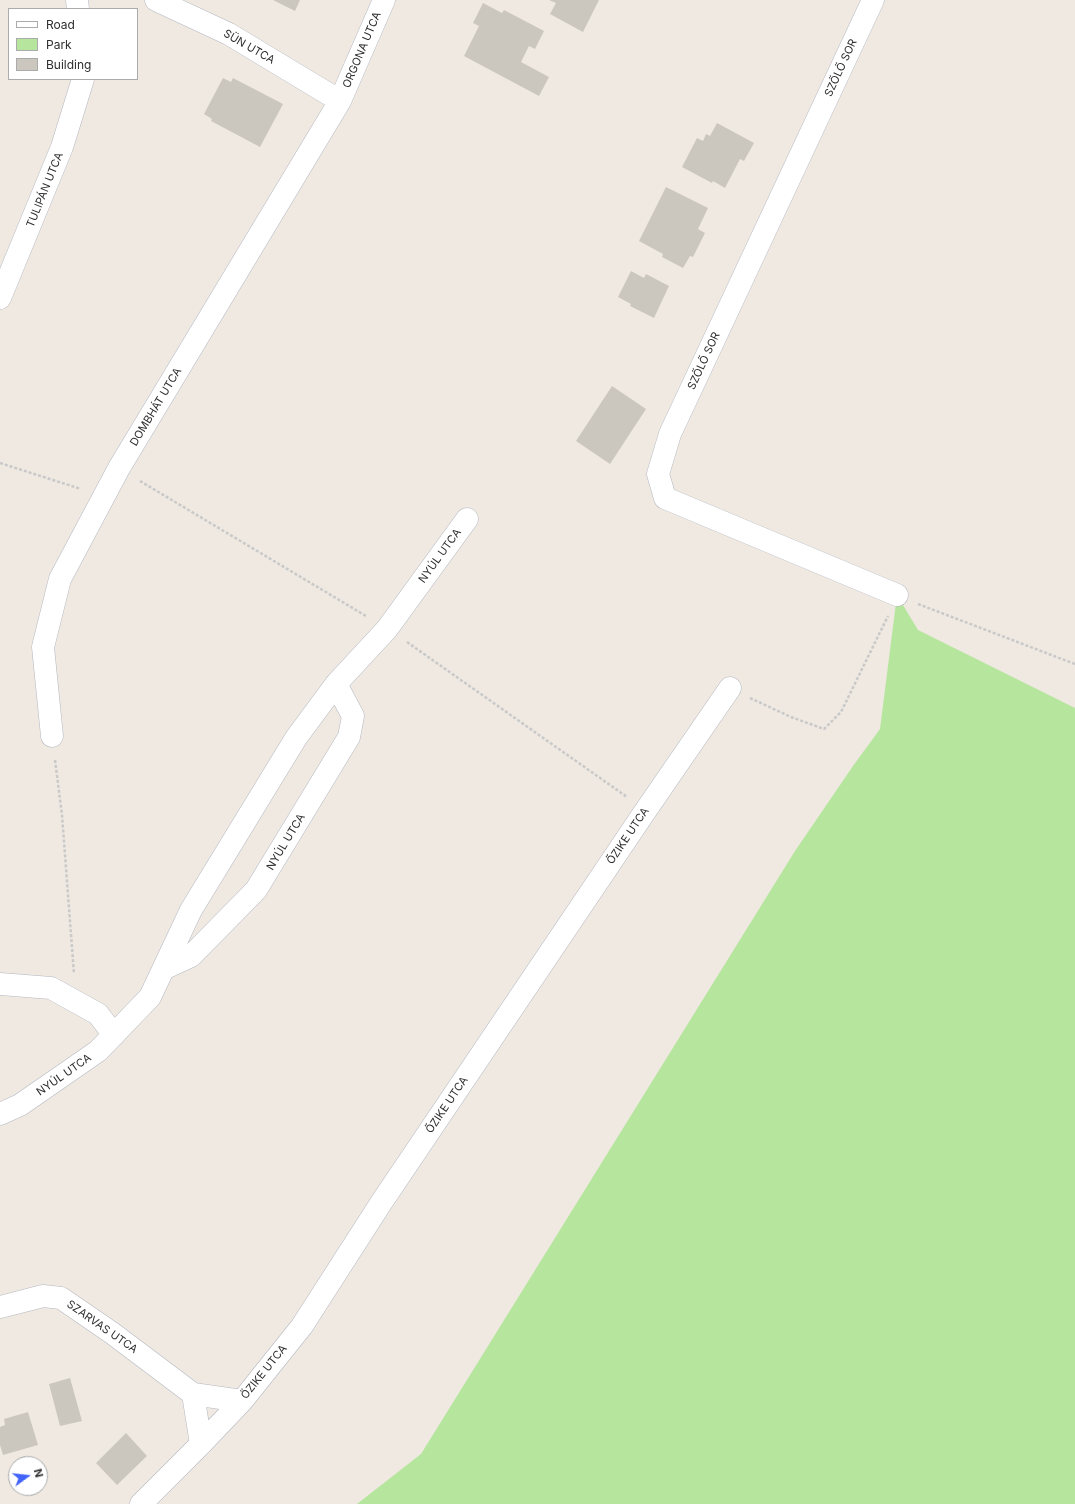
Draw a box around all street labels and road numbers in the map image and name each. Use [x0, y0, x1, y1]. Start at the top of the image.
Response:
street label: ORGONA UTCA [340, 10, 384, 90]
street label: SÜN UTCA [221, 27, 277, 67]
street label: SZŐLŐ SOR [822, 37, 860, 99]
street label: TULIPÁN UTCA [24, 150, 66, 230]
street label: SZŐLŐ SOR [685, 330, 723, 392]
street label: DOMBHÁT UTCA [127, 366, 185, 448]
street label: NYÚL UTCA [416, 526, 464, 586]
street label: ŐZIKE UTCA [604, 805, 652, 867]
street label: NYÚL UTCA [264, 811, 308, 873]
street label: NYÚL UTCA [34, 1051, 94, 1099]
street label: ŐZIKE UTCA [423, 1074, 471, 1136]
street label: SZARVAS UTCA [64, 1298, 140, 1356]
street label: ŐZIKE UTCA [238, 1342, 290, 1402]

